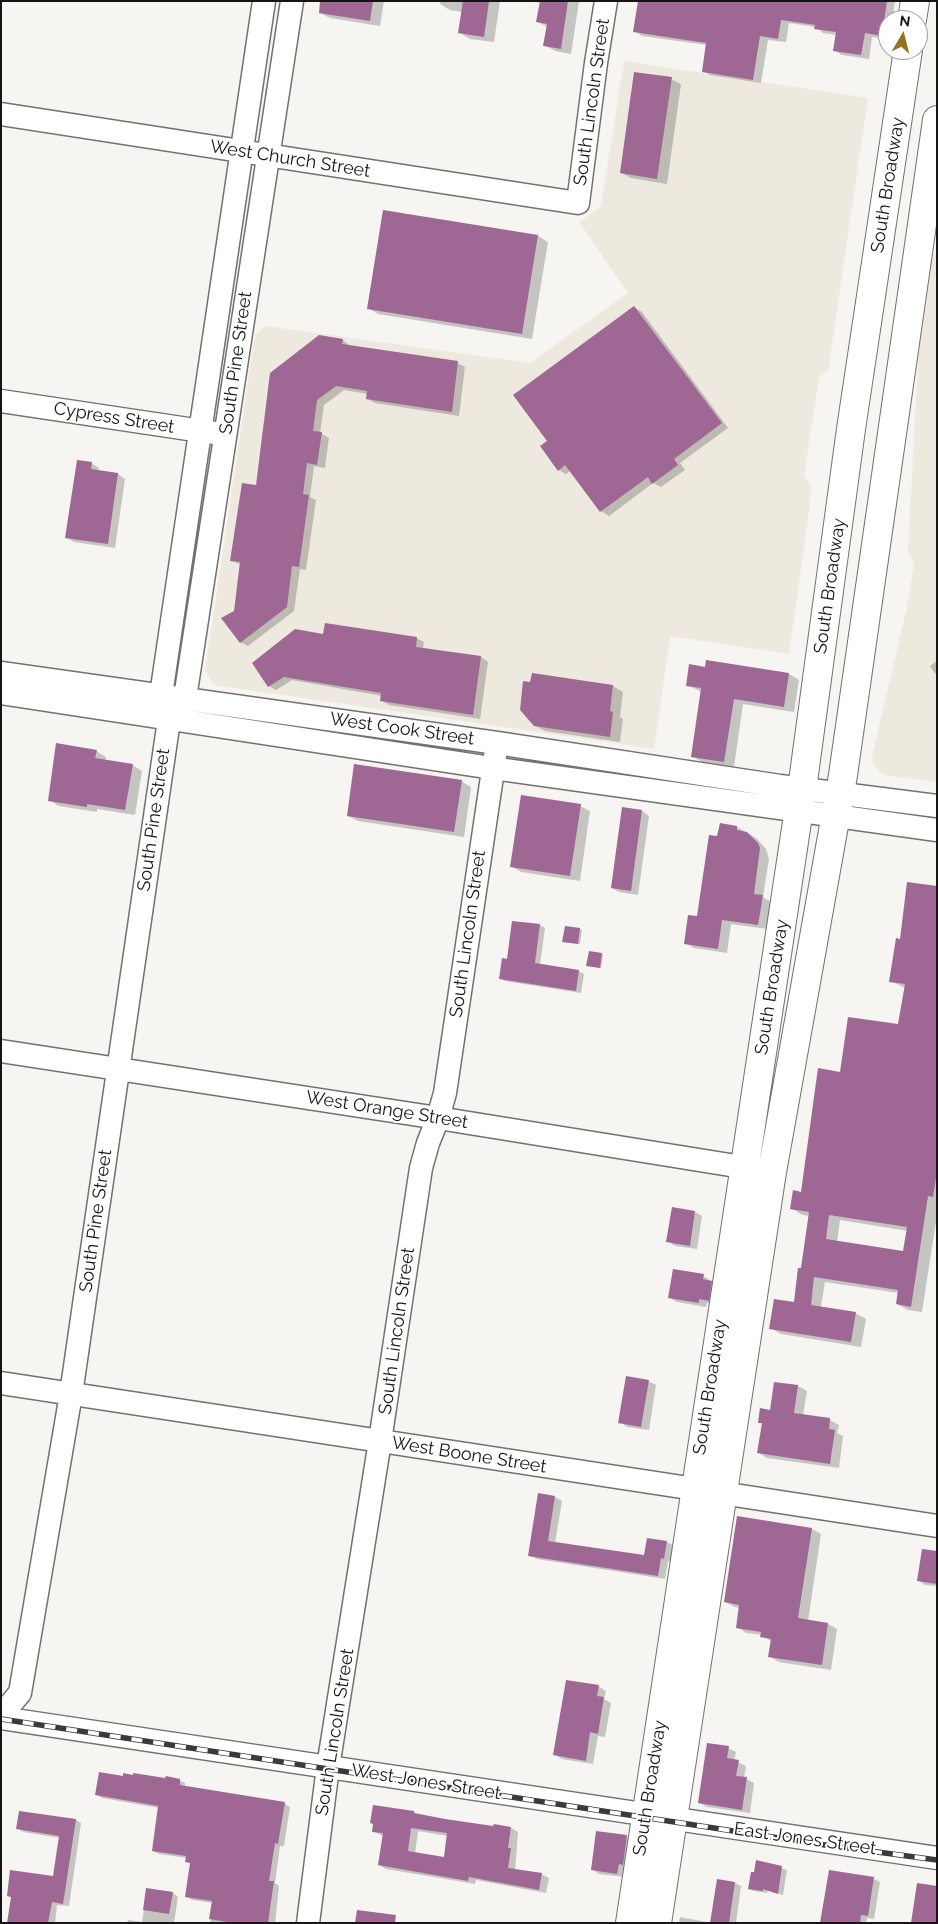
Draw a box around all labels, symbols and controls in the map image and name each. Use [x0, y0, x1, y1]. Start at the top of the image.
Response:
north arrow [878, 10, 928, 60]
text: N [899, 12, 911, 30]
street label: South Lincoln Street [570, 17, 614, 187]
street label: South Broadway [867, 116, 909, 254]
street label: West Church Street [208, 136, 372, 182]
street label: South Pine Street [215, 290, 257, 436]
street label: Cypress Street [52, 398, 176, 438]
street label: South Broadway [810, 517, 850, 655]
street label: West Cook Street [329, 708, 475, 750]
street label: South Pine Street [133, 747, 175, 893]
street label: South Lincoln Street [446, 849, 490, 1019]
street label: South Broadway [751, 918, 793, 1056]
street label: West Orange Street [304, 1087, 470, 1133]
street label: South Pine Street [75, 1148, 117, 1294]
street label: South Lincoln Street [375, 1246, 419, 1416]
street label: South Broadway [689, 1318, 731, 1456]
street label: West Boone Street [390, 1432, 548, 1478]
street label: South Lincoln Street [311, 1647, 359, 1817]
street label: South Broadway [629, 1719, 671, 1857]
street label: West Jones Street [350, 1760, 502, 1804]
street label: East Jones Street [732, 1818, 878, 1860]

